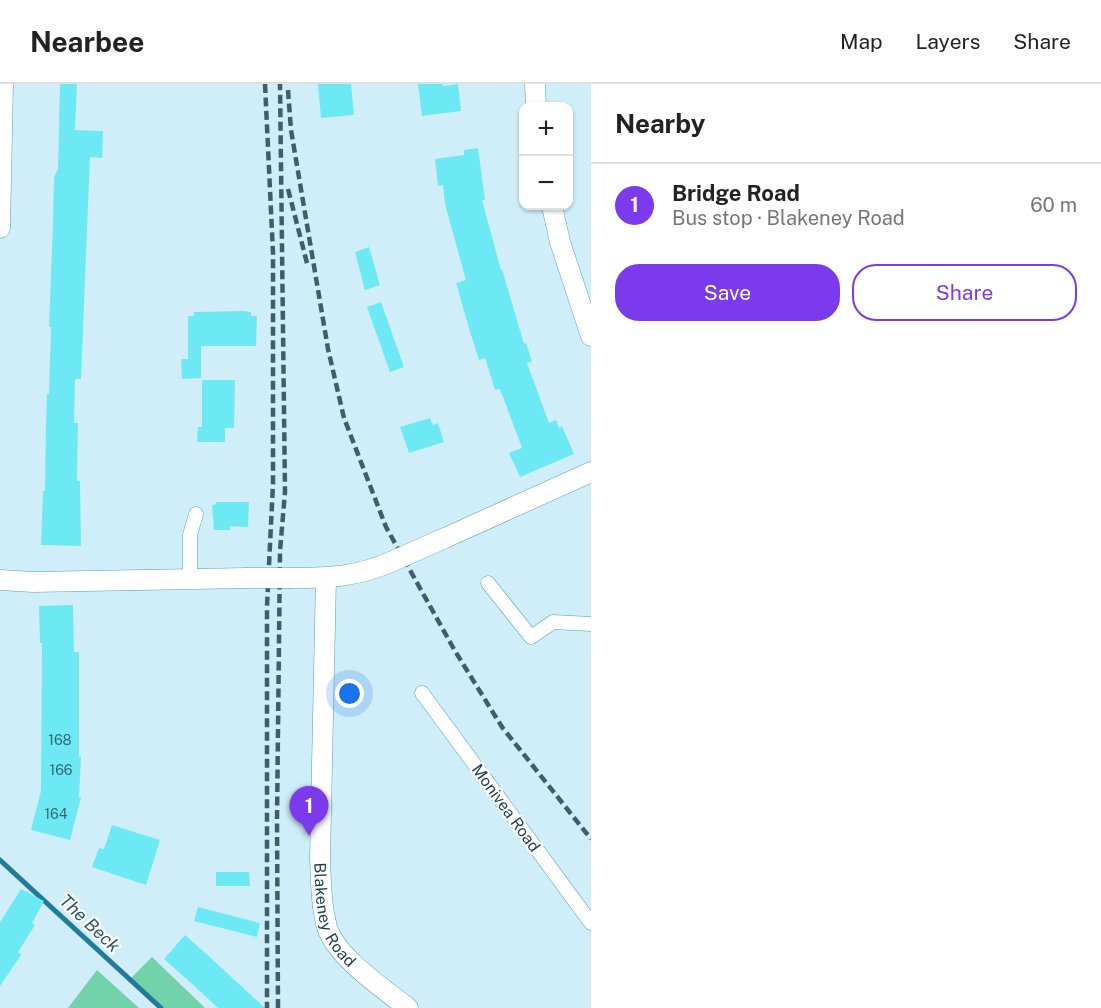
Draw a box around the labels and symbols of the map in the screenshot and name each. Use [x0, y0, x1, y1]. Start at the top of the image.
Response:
your location [335, 679, 364, 708]
house number: 168 [48, 732, 72, 748]
street label: Monivea Road [468, 760, 544, 856]
house number: 166 [49, 762, 73, 778]
pin: 1 [290, 786, 328, 836]
house number: 164 [44, 806, 68, 822]
street label: Blakeney Road [311, 862, 360, 971]
water label: The Beck [55, 890, 125, 956]

